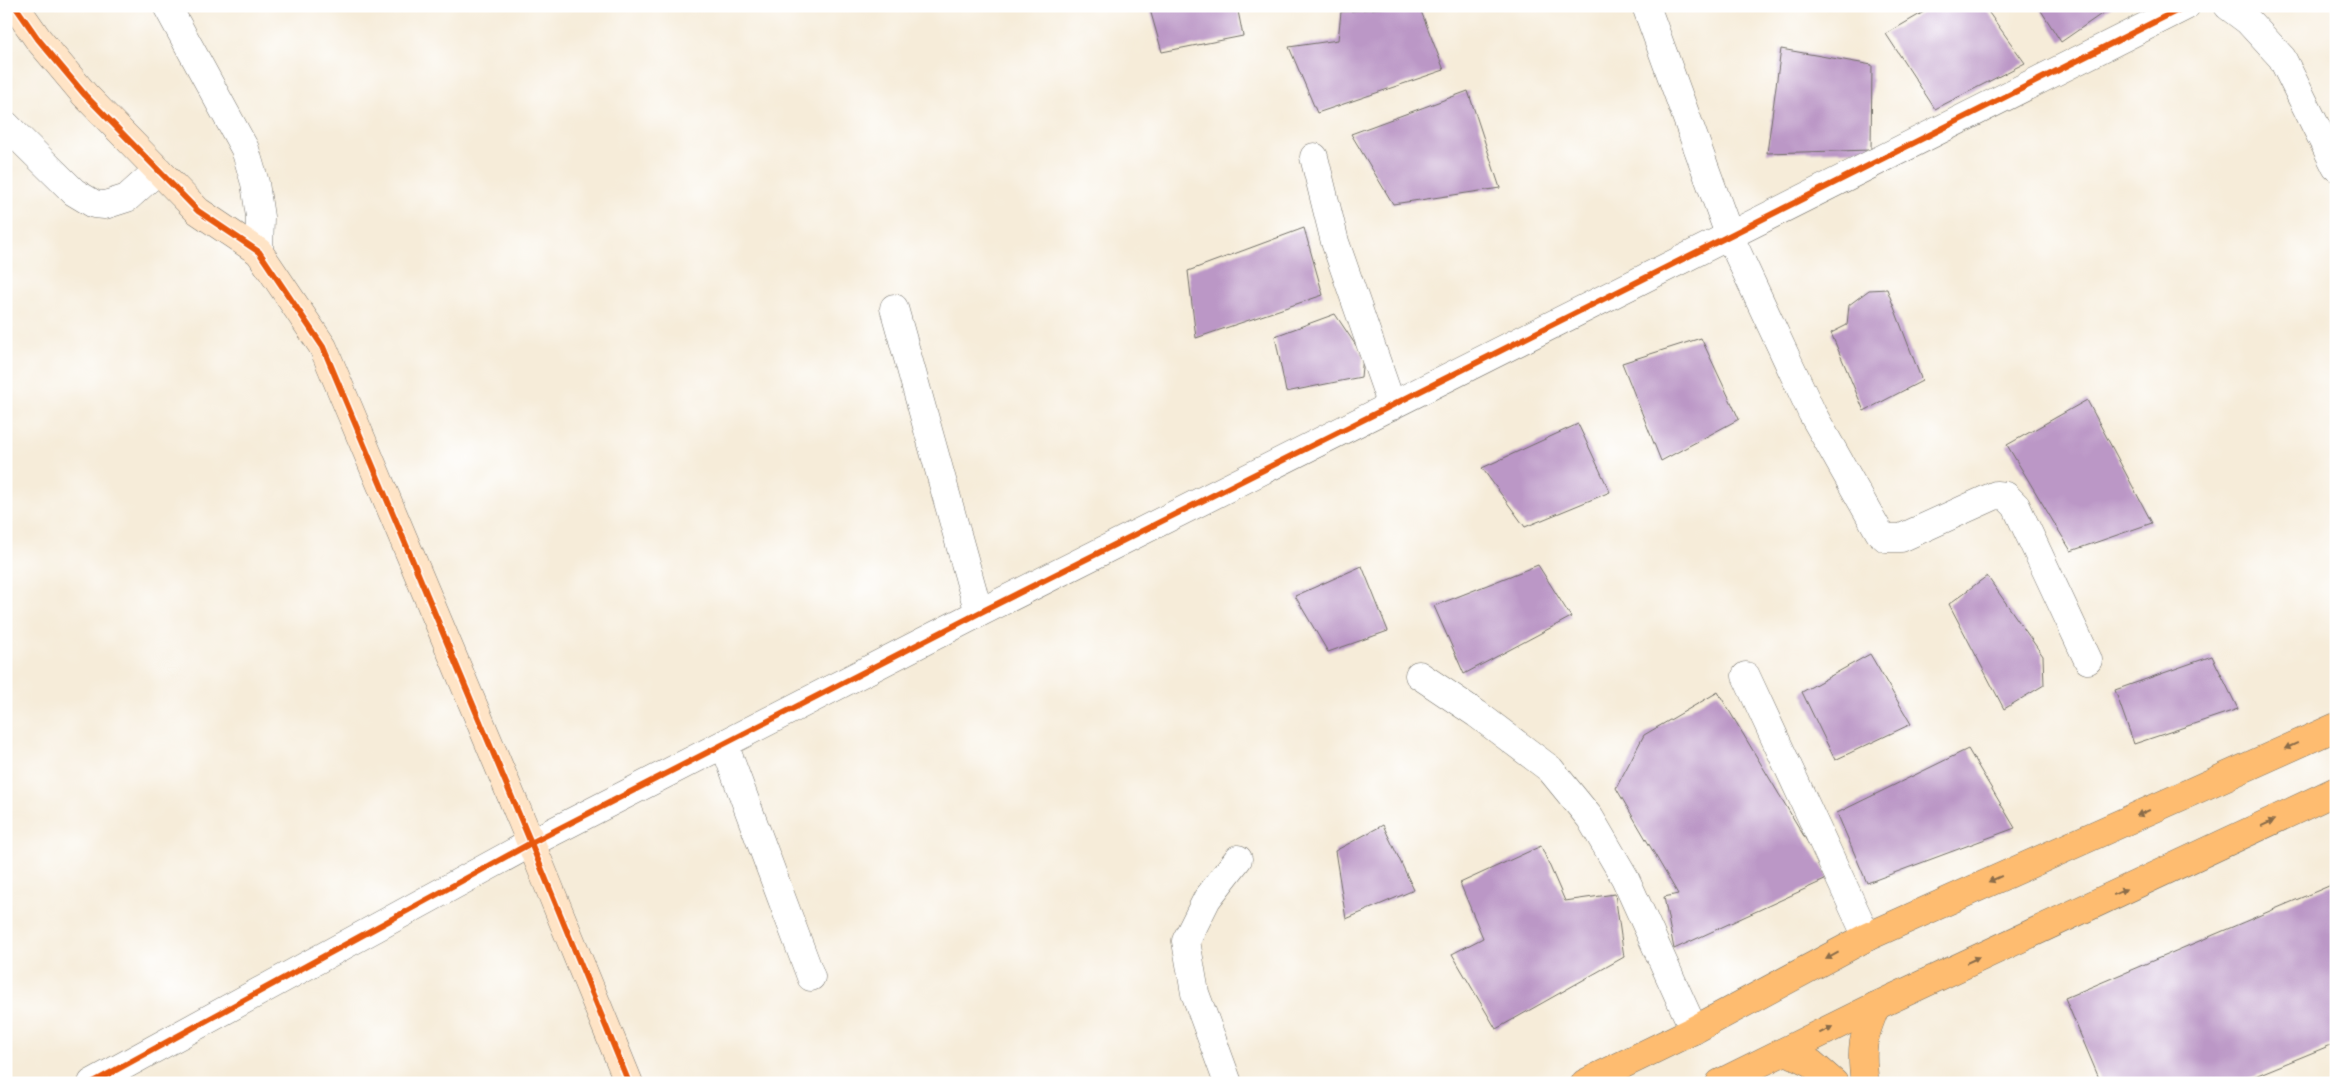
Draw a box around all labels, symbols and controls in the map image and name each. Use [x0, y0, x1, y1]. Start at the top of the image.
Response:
one-way arrow [2284, 743, 2298, 751]
one-way arrow [2136, 809, 2150, 817]
one-way arrow [2261, 819, 2275, 827]
one-way arrow [1988, 876, 2002, 884]
one-way arrow [2113, 887, 2127, 895]
one-way arrow [1825, 951, 1838, 960]
one-way arrow [1966, 956, 1980, 964]
one-way arrow [1819, 1026, 1834, 1034]

